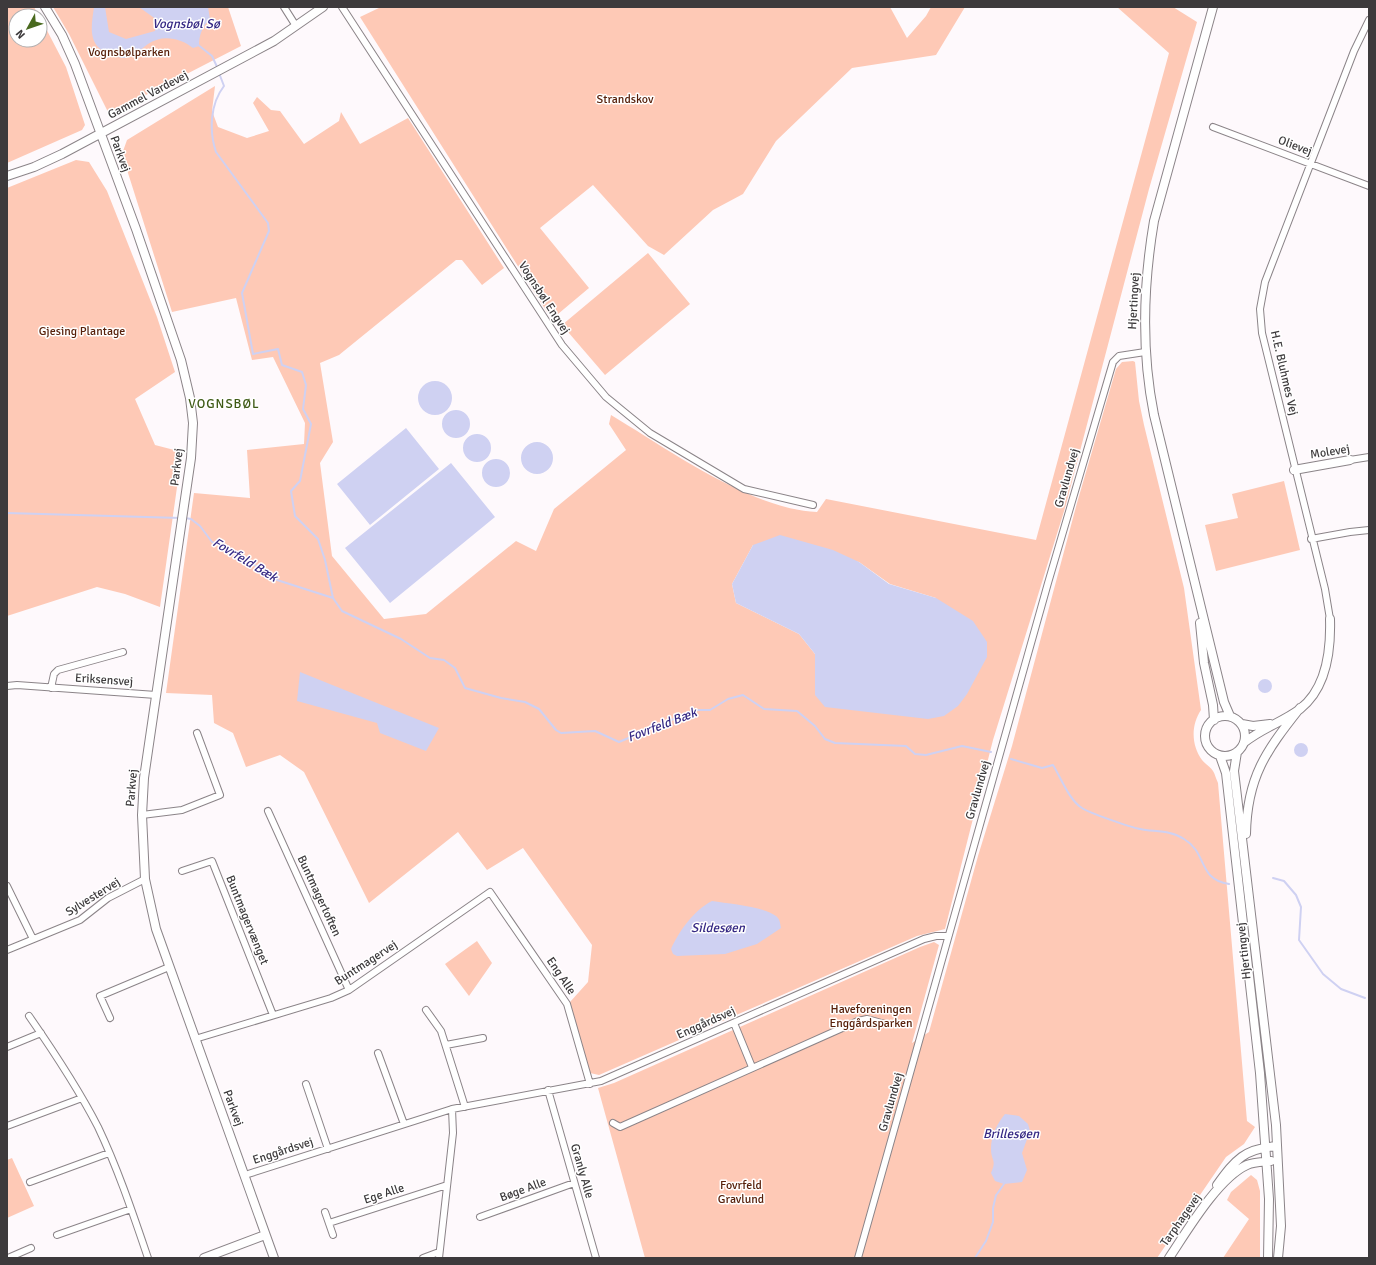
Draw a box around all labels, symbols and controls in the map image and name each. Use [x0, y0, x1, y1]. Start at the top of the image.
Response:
north arrow [8, 8, 48, 48]
water label: Vognsbøl Sø [152, 16, 221, 32]
text: N [13, 27, 28, 41]
park label: Vognsbølparken [88, 45, 170, 60]
street label: Gammel Vardevej [105, 68, 191, 122]
park label: Strandskov [597, 92, 654, 107]
street label: Olievej [1276, 133, 1314, 159]
street label: Parkvej [107, 134, 133, 174]
street label: Vognsbøl Engvej [515, 259, 573, 337]
street label: Hjertingvej [1125, 272, 1143, 330]
park label: Gjesing Plantage [39, 324, 125, 339]
street label: H.E. Bluhmes Vej [1267, 329, 1301, 417]
district label: VOGNSBØL [188, 396, 260, 412]
street label: Molevej [1309, 441, 1351, 463]
street label: Parkvej [167, 447, 187, 487]
street label: Gravlundvej [1051, 447, 1083, 509]
water label: Fovrfeld Bæk [210, 534, 282, 586]
street label: Eriksensvej [74, 670, 134, 690]
water label: Fovrfeld Bæk [625, 704, 700, 746]
street label: Gravlundvej [962, 759, 994, 821]
street label: Parkvej [123, 769, 141, 807]
street label: Buntmagertoften [294, 853, 344, 939]
street label: Buntmagervænget [222, 873, 272, 967]
street label: Sylvestervej [63, 874, 123, 920]
water label: Sildesøen [691, 920, 746, 936]
street label: Hjertingvej [1234, 922, 1254, 980]
street label: Buntmagervej [332, 937, 400, 989]
street label: Eng Alle [543, 954, 579, 998]
park label: Haveforeningen Enggårdsparken [829, 1002, 913, 1031]
street label: Enggårdsvej [674, 1003, 738, 1043]
street label: Gravlundvej [875, 1071, 907, 1133]
street label: Parkvej [220, 1088, 246, 1128]
water label: Brillesøen [983, 1126, 1040, 1142]
street label: Enggårdsvej [251, 1134, 315, 1168]
street label: Granly Alle [567, 1142, 597, 1200]
street label: Bøge Alle [498, 1175, 548, 1205]
park label: Fovrfeld Gravlund [718, 1178, 764, 1207]
street label: Ege Alle [362, 1180, 406, 1208]
street label: Tarphagevej [1157, 1191, 1205, 1249]

